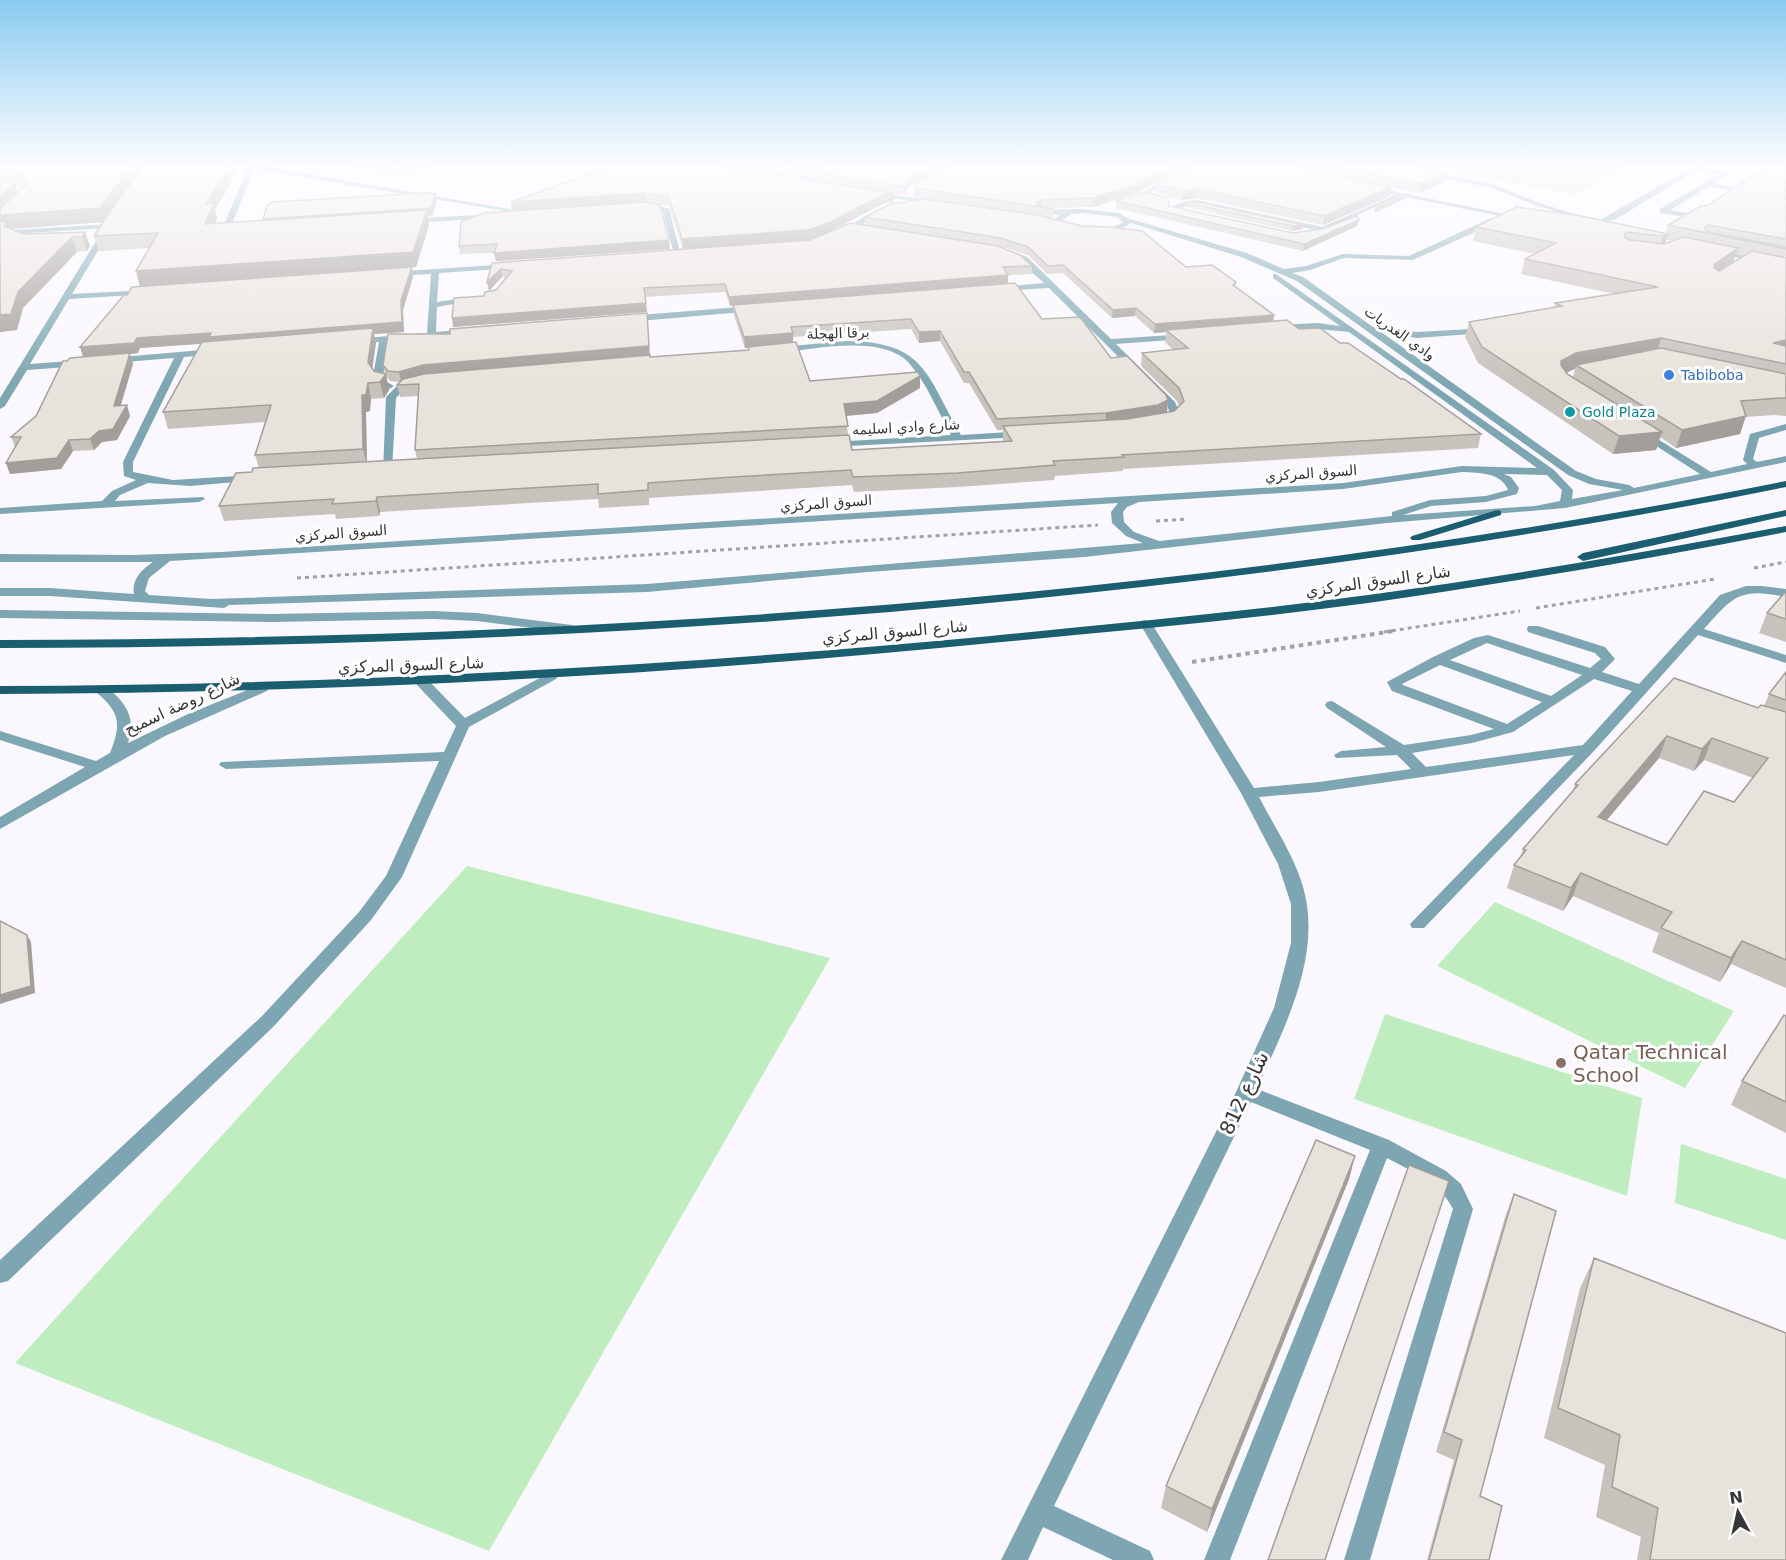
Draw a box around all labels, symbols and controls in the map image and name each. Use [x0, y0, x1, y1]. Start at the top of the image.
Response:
street label: وادي الغدريات [1361, 303, 1438, 364]
street label: برقا الهجلة [806, 324, 870, 343]
place label: Tabiboba [1680, 367, 1744, 383]
marker: Tabiboba [1662, 368, 1676, 382]
place label: Gold Plaza [1582, 404, 1655, 420]
marker: Gold Plaza [1563, 405, 1577, 419]
street label: شارع وادي اسليمه [852, 416, 960, 439]
street label: السوق المركزي [1264, 462, 1358, 485]
street label: السوق المركزي [779, 492, 873, 515]
street label: السوق المركزي [294, 522, 388, 545]
street label: شارع السوق المركزي [1304, 561, 1452, 602]
street label: شارع السوق المركزي [821, 616, 969, 649]
street label: شارع السوق المركزي [338, 653, 485, 678]
street label: شارع روضة اسميح [121, 669, 243, 740]
place label: Qatar Technical School [1573, 1040, 1728, 1087]
street label: شارع 812 [1214, 1048, 1274, 1138]
marker: Qatar Technical School [1554, 1056, 1568, 1070]
north arrow [1708, 1482, 1768, 1542]
text: N [1728, 1487, 1744, 1508]

